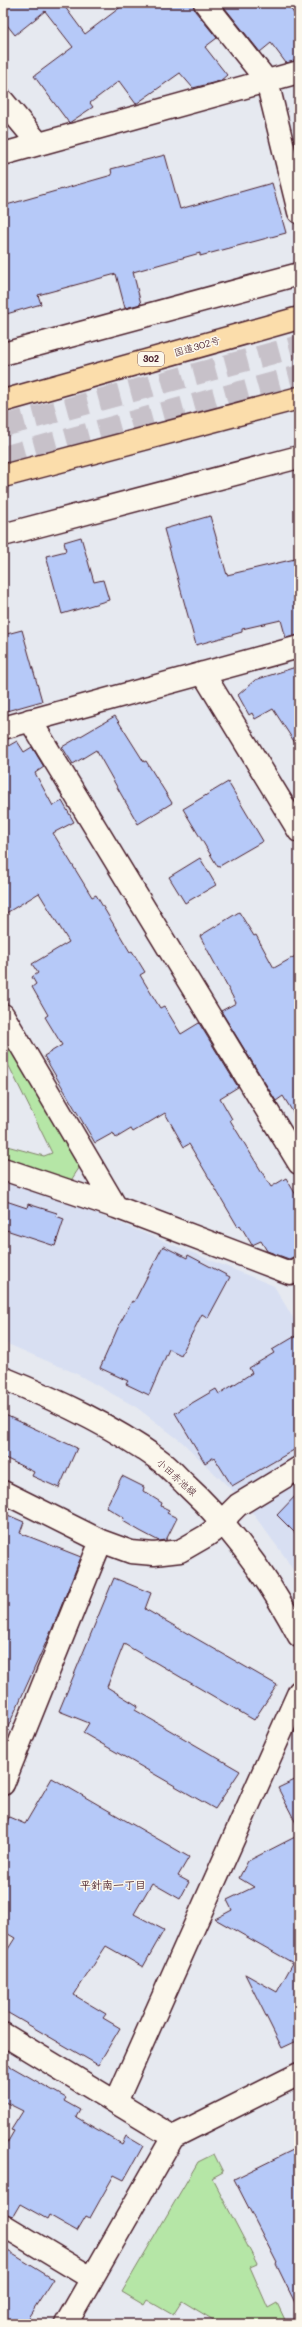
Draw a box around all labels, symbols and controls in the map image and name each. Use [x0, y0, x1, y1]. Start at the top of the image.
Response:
street label: 国道302号 [172, 333, 222, 359]
road number: 302 [138, 352, 164, 366]
street label: 小田赤池線 [154, 1455, 200, 1499]
district label: 平針南一丁目 [80, 1877, 146, 1892]

